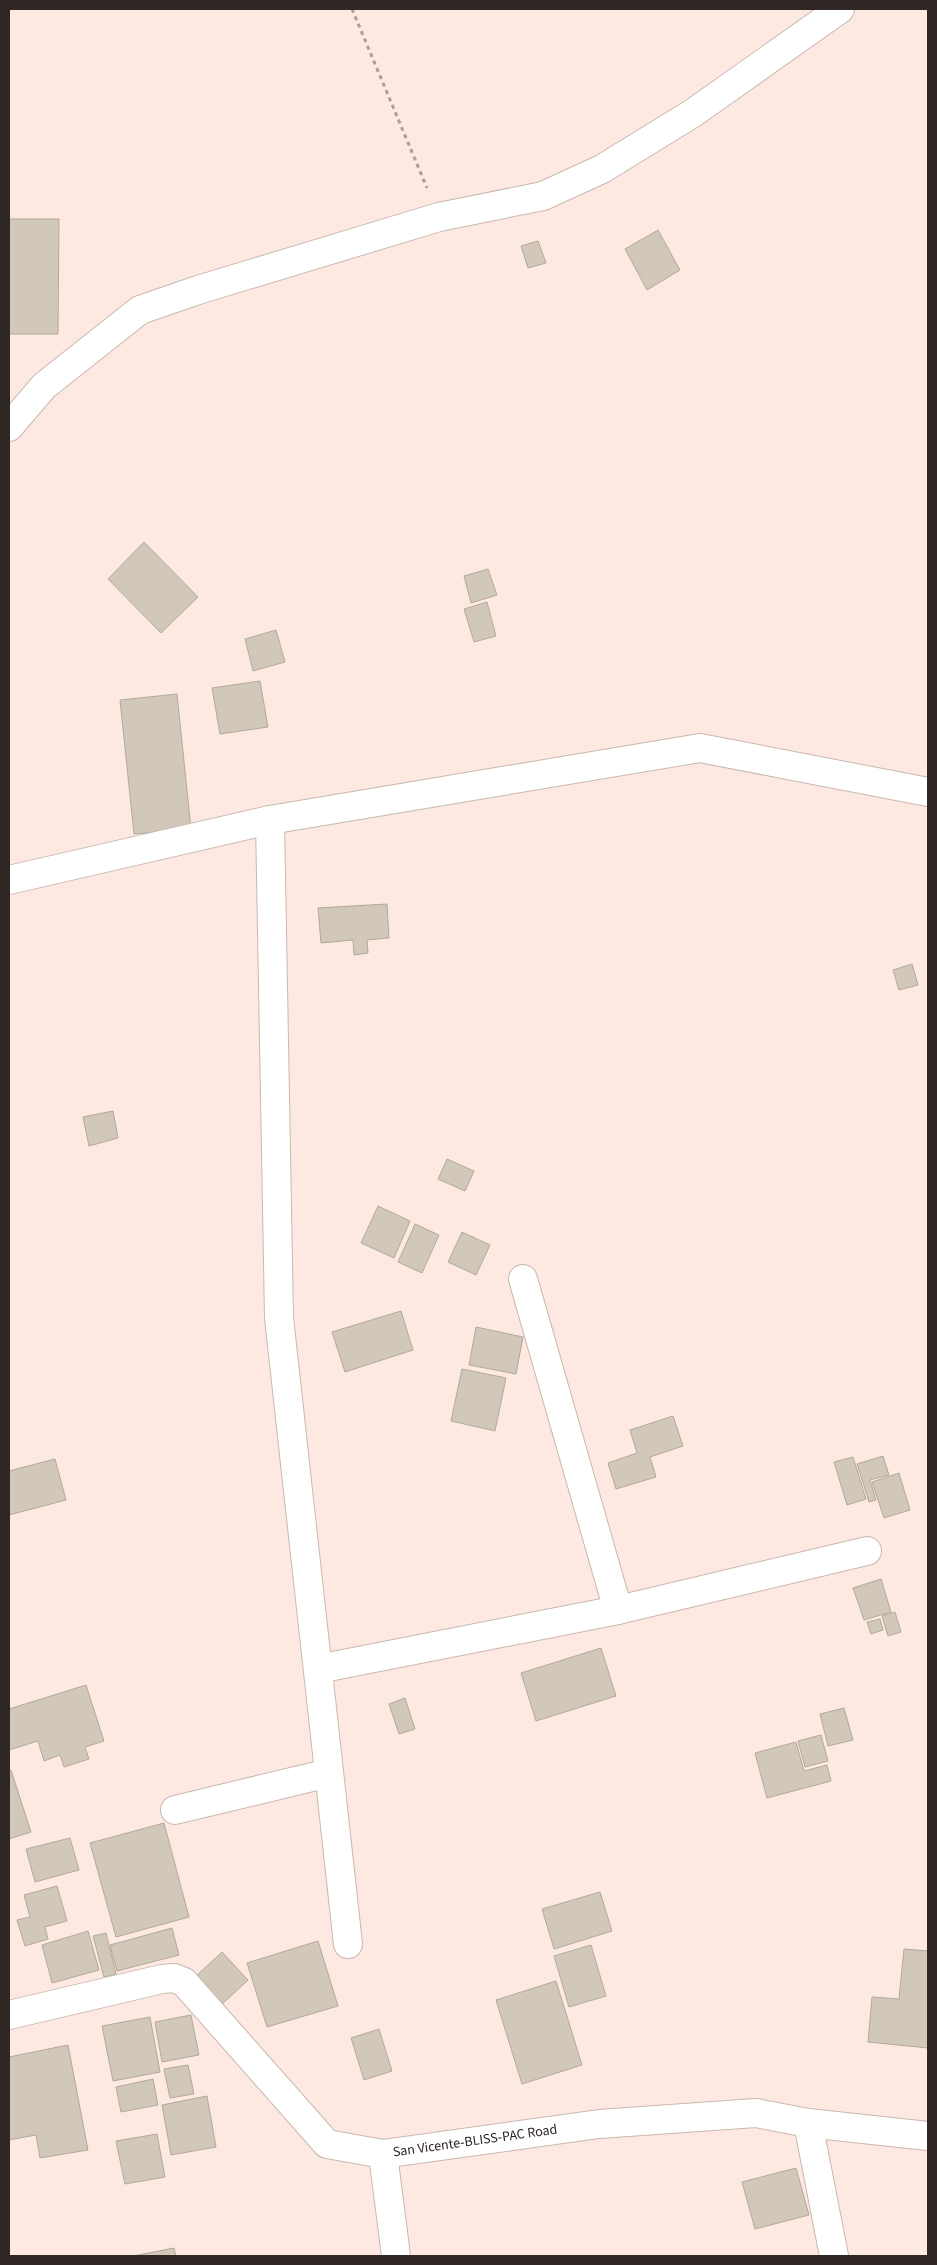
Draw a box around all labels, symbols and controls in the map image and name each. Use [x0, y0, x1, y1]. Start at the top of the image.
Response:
street label: San Vicente-BLISS-PAC Road [391, 2120, 559, 2162]

